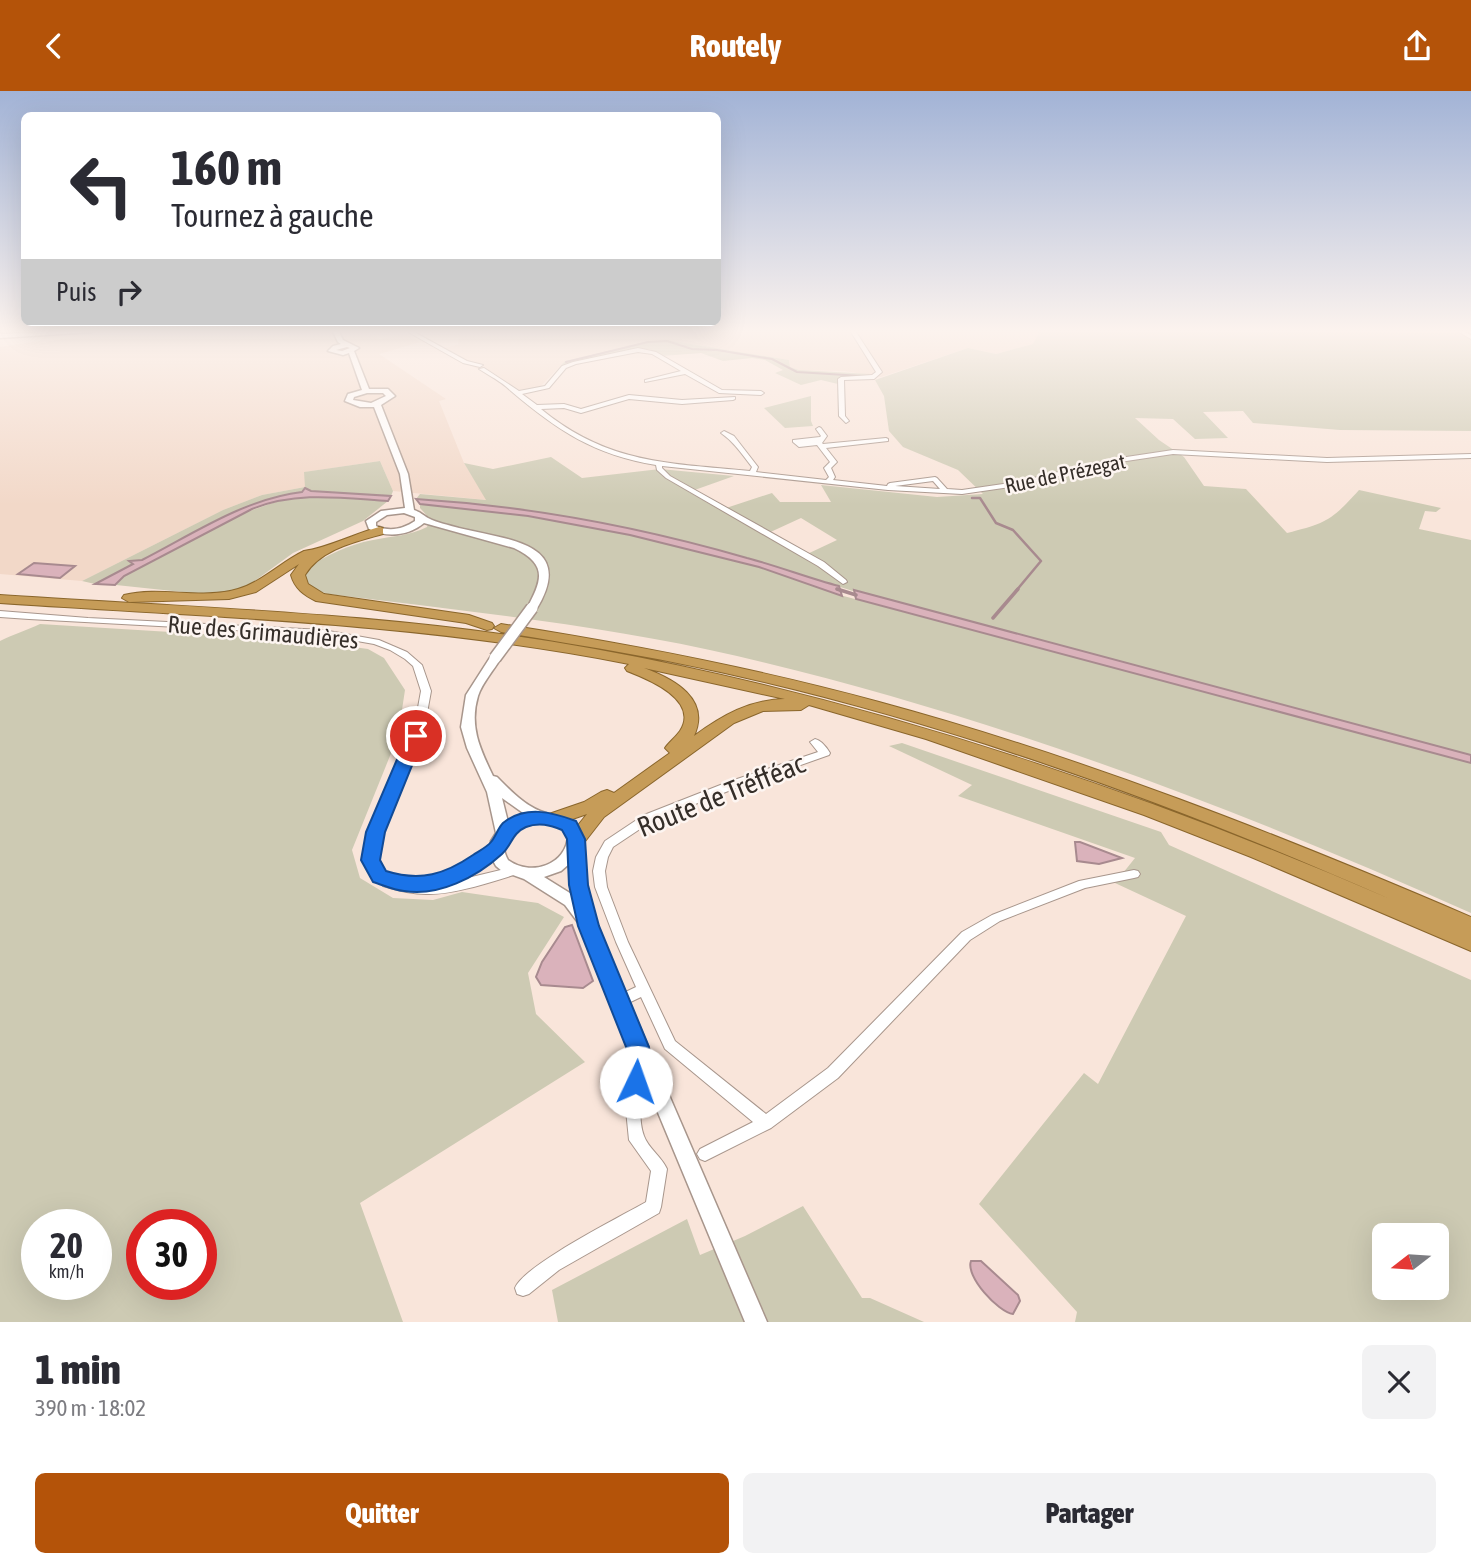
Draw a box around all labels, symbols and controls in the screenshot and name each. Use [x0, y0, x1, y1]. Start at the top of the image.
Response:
icon: back [35, 27, 73, 65]
text: Routely [690, 27, 781, 64]
icon: share [1398, 27, 1436, 65]
text: 160 m [171, 139, 282, 195]
icon: left [56, 140, 147, 231]
text: Tournez à gauche [171, 197, 374, 234]
icon: right [110, 273, 148, 311]
text: Puis [56, 277, 96, 307]
street label: Rue de Prézegat [1002, 449, 1128, 497]
street label: Rue des Grimaudières [166, 610, 360, 654]
pin [386, 706, 446, 766]
icon: arrive [397, 717, 435, 755]
street label: Route de Tréfféac [633, 747, 810, 843]
position arrow [599, 1045, 673, 1119]
speed limit sign: 30 [126, 1209, 217, 1300]
north arrow [1372, 1223, 1449, 1300]
map controls [1372, 1223, 1449, 1300]
text: 20 [50, 1225, 83, 1265]
text: km/h [49, 1261, 84, 1282]
text: 1 min [35, 1345, 121, 1393]
button: close [1362, 1345, 1436, 1419]
text: 390 m · 18:02 [35, 1395, 146, 1421]
button: Quitter [35, 1473, 729, 1553]
button: Partager [743, 1473, 1436, 1553]

